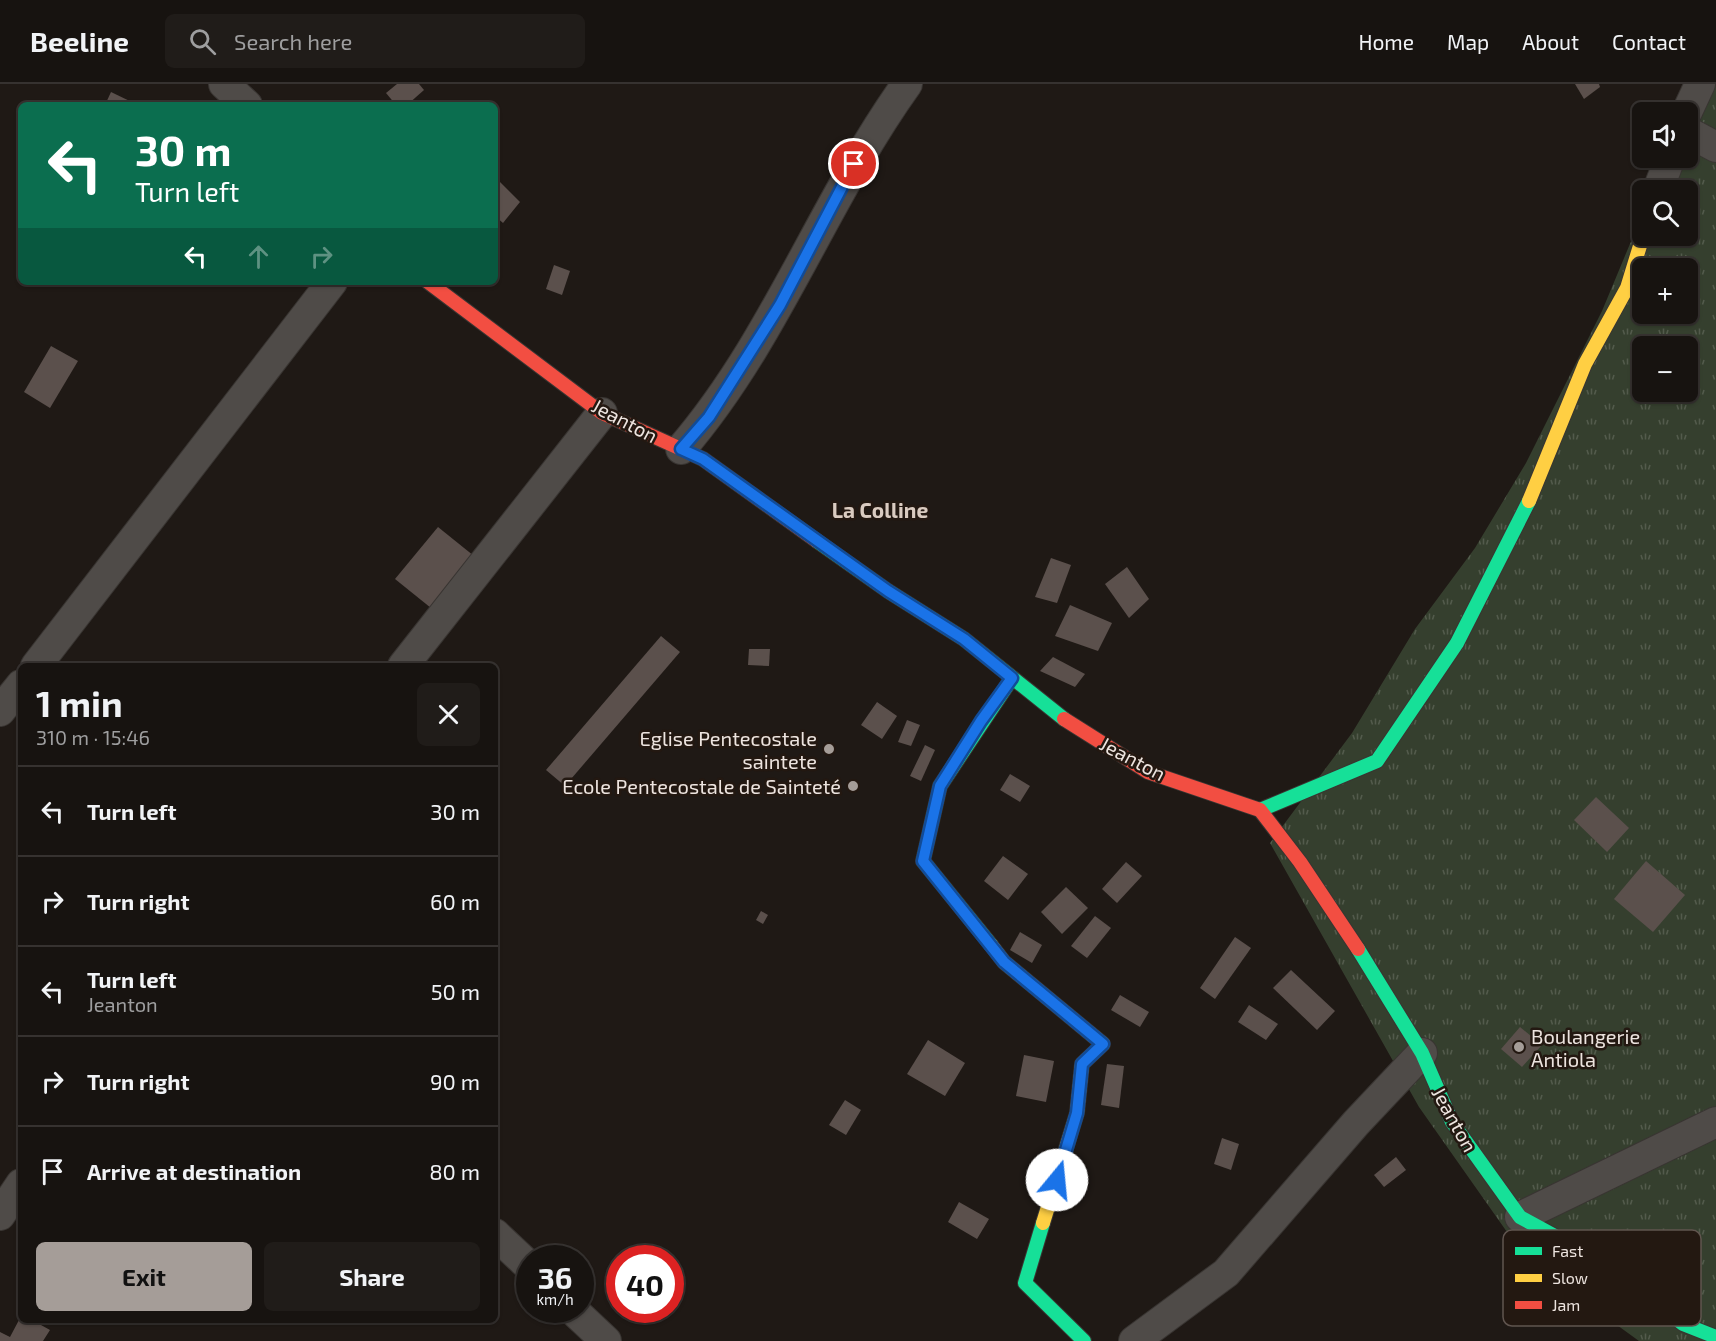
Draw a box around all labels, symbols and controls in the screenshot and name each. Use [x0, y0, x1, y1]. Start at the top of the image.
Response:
search box [165, 14, 585, 68]
text: Beeline [30, 24, 129, 58]
icon: search [186, 25, 219, 58]
text: Search here [234, 28, 352, 54]
text: Home [1358, 29, 1414, 54]
text: Map [1447, 29, 1489, 54]
text: About [1522, 29, 1579, 54]
text: Contact [1612, 29, 1686, 54]
map controls [1632, 102, 1698, 402]
button: sound [1632, 102, 1698, 168]
text: 30 m [135, 124, 231, 174]
icon: left [36, 126, 114, 204]
pin [828, 138, 879, 189]
icon: arrive [837, 147, 870, 180]
text: Turn left [135, 175, 239, 207]
button: search [1632, 180, 1698, 246]
icon: left [179, 240, 212, 273]
icon: ahead [242, 240, 275, 273]
icon: right [305, 240, 338, 273]
button: + [1632, 258, 1698, 324]
button: − [1632, 336, 1698, 402]
street label: Jeanton [588, 393, 662, 447]
district label: La Colline [832, 497, 928, 522]
text: 1 min [36, 681, 123, 724]
button: close [417, 683, 480, 746]
text: 310 m · 15:46 [36, 725, 150, 749]
place label: Eglise Pentecostale saintete [640, 726, 817, 773]
street label: Jeanton [1096, 731, 1170, 785]
marker: Eglise Pentecostale saintete [822, 742, 836, 756]
place label: Ecole Pentecostale de Sainteté [562, 774, 841, 798]
marker: Ecole Pentecostale de Sainteté [846, 779, 860, 793]
icon: left [36, 795, 69, 828]
text: Turn left [87, 798, 176, 824]
text: 30 m [430, 798, 480, 824]
icon: right [36, 885, 69, 918]
text: Turn right [87, 888, 189, 914]
text: 60 m [430, 888, 480, 914]
text: Turn left [87, 966, 176, 992]
icon: left [36, 975, 69, 1008]
text: 50 m [431, 978, 480, 1004]
text: Jeanton [87, 992, 158, 1016]
place label: Boulangerie Antiola [1531, 1024, 1640, 1071]
marker: Boulangerie Antiola [1512, 1040, 1526, 1054]
icon: right [36, 1065, 69, 1098]
text: Turn right [87, 1068, 189, 1094]
text: 90 m [430, 1068, 480, 1094]
street label: Jeanton [1427, 1082, 1483, 1156]
position arrow [1025, 1148, 1089, 1212]
icon: arrive [36, 1155, 69, 1188]
text: Arrive at destination [87, 1158, 301, 1184]
text: 80 m [429, 1158, 480, 1184]
legend [1503, 1230, 1701, 1326]
text: Fast [1552, 1241, 1583, 1260]
button: Exit [36, 1242, 252, 1311]
button: Share [264, 1242, 480, 1311]
speed limit sign: 40 [606, 1245, 684, 1323]
text: 36 [538, 1259, 572, 1295]
text: Slow [1552, 1268, 1588, 1287]
text: km/h [536, 1290, 574, 1308]
text: Jam [1552, 1295, 1580, 1314]

